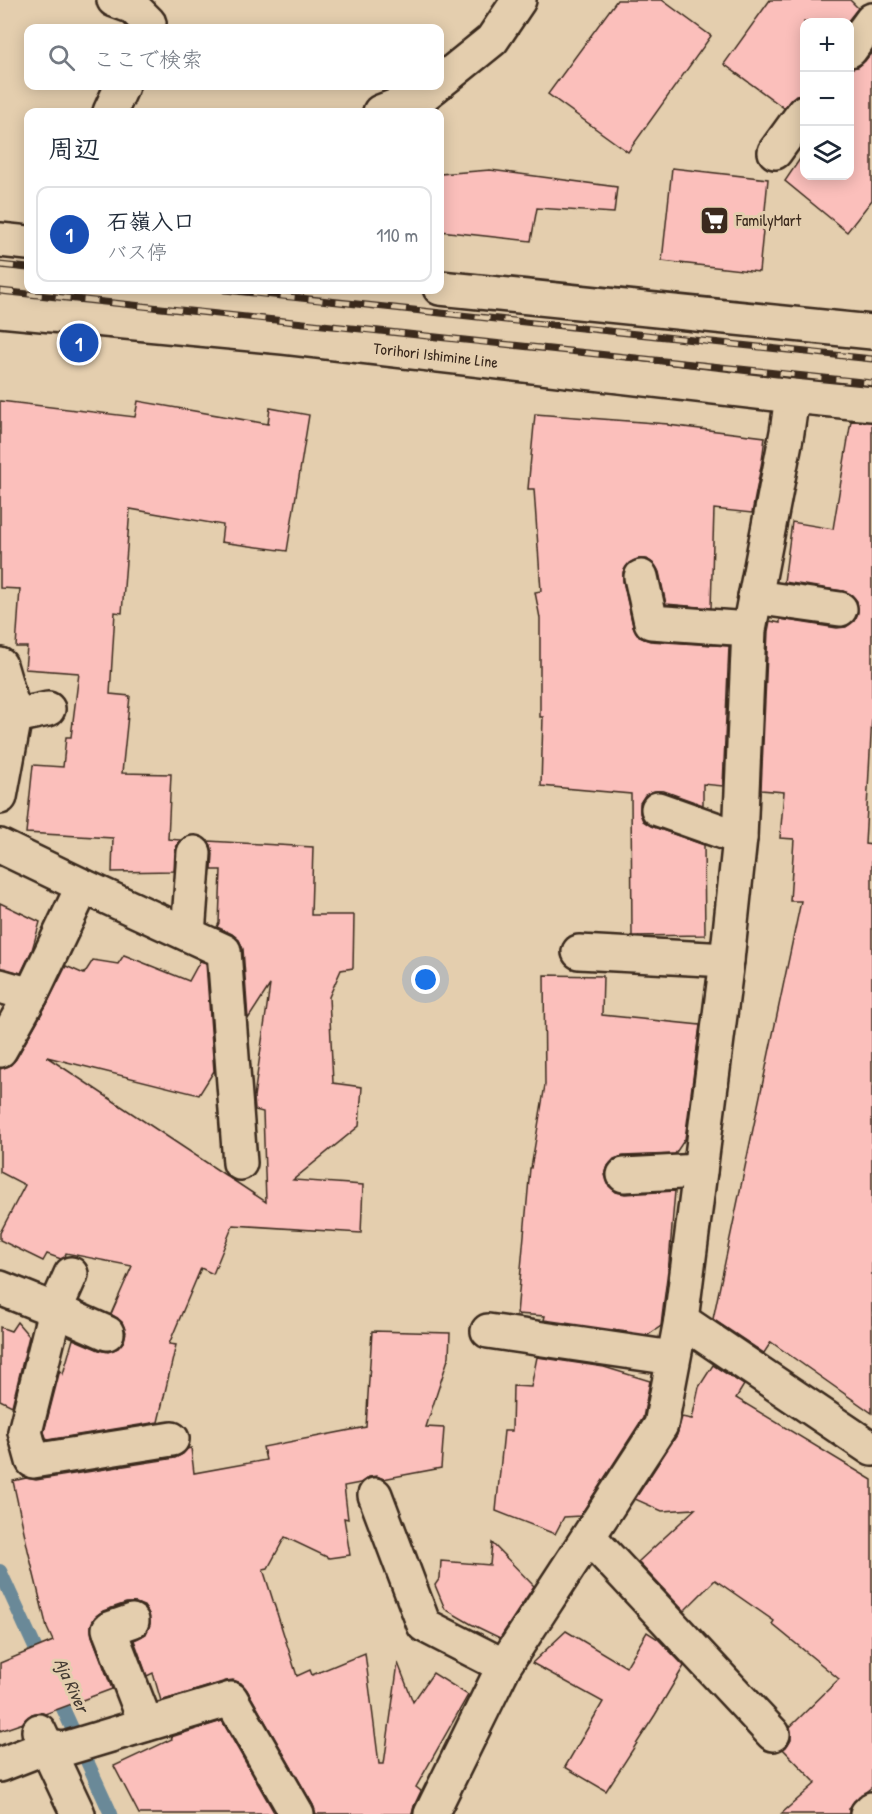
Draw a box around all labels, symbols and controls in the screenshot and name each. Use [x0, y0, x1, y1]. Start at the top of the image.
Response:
map controls [800, 18, 854, 180]
button: + [800, 18, 854, 72]
search box [24, 24, 444, 90]
icon: search [45, 41, 78, 74]
text: ここで検索 [93, 44, 203, 74]
button: − [800, 72, 854, 126]
button: layers [800, 126, 854, 180]
text: 周辺 [48, 131, 100, 166]
supermarket icon: FamilyMart [699, 204, 731, 236]
text: 石嶺入口 [107, 206, 195, 236]
place label: FamilyMart [735, 209, 802, 231]
text: 1 [66, 221, 73, 248]
text: 110 m [376, 221, 418, 248]
text: バス停 [107, 238, 167, 265]
pin: 1 [60, 320, 98, 366]
street label: Torihori Ishimine Line [372, 337, 500, 373]
your location [411, 965, 440, 994]
water label: Aja River [48, 1654, 96, 1718]

